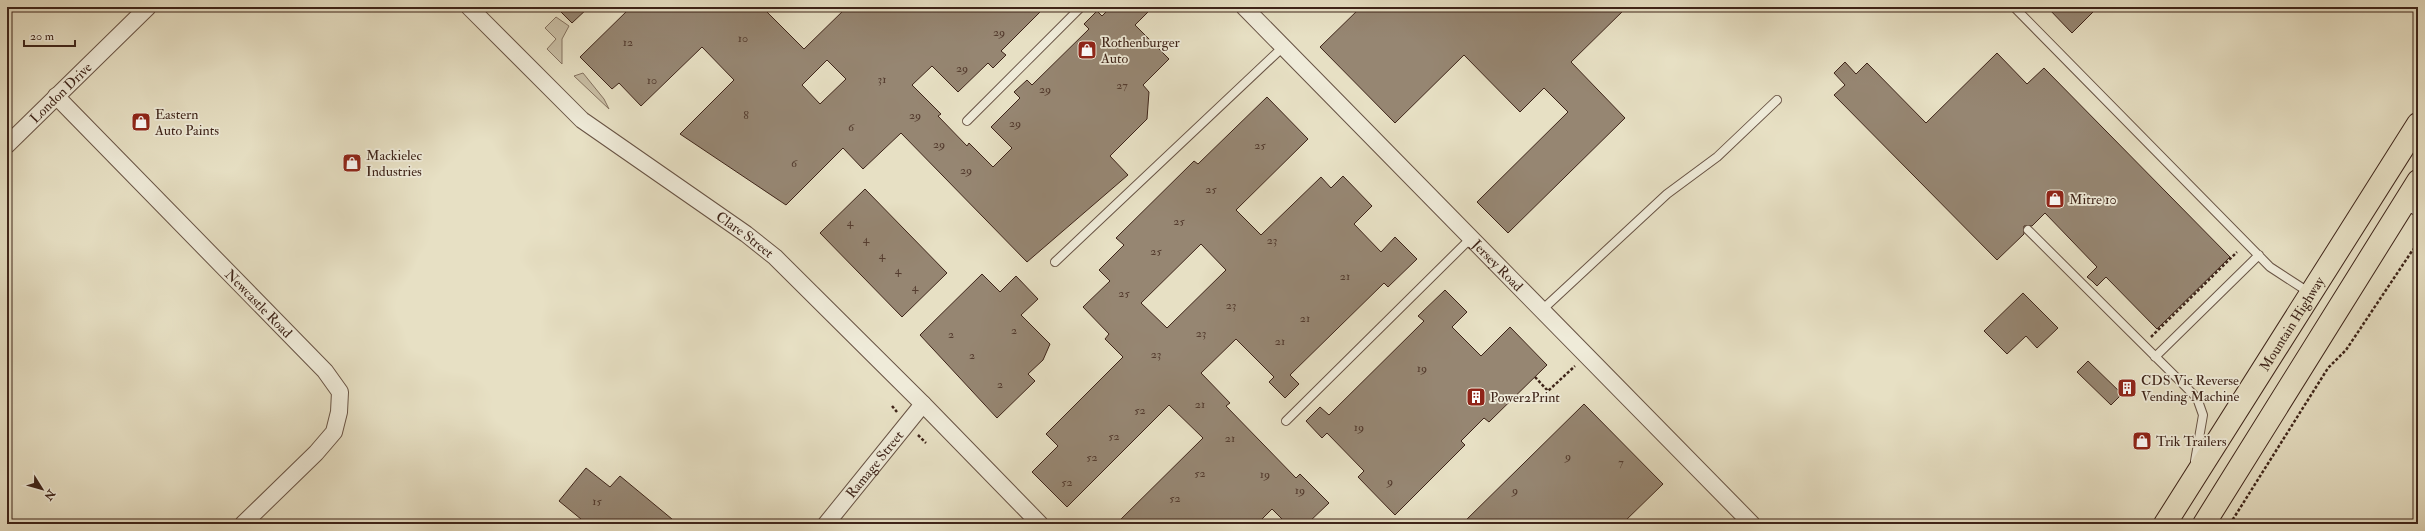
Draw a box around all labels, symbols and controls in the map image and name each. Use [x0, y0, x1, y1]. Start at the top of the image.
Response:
scale bar [24, 22, 75, 48]
house number: 29 [993, 25, 1005, 40]
text: 20 m [30, 29, 55, 44]
house number: 10 [738, 31, 748, 46]
place label: Rothenburger Auto [1100, 34, 1180, 67]
house number: 12 [623, 35, 633, 50]
shop icon: Rothenburger Auto [1076, 39, 1098, 61]
street label: London Drive [26, 58, 95, 127]
house number: 29 [956, 61, 968, 76]
house number: 31 [878, 72, 886, 87]
house number: 10 [647, 73, 657, 88]
house number: 27 [1116, 78, 1128, 93]
house number: 29 [1039, 82, 1051, 97]
place label: Eastern Auto Paints [154, 106, 219, 139]
house number: 8 [743, 108, 749, 123]
house number: 29 [909, 108, 921, 123]
shop icon: Eastern Auto Paints [130, 111, 152, 133]
house number: 29 [1009, 116, 1021, 131]
house number: 6 [848, 120, 855, 135]
house number: 29 [933, 137, 945, 152]
house number: 25 [1254, 138, 1266, 153]
place label: Mackielec Industries [366, 147, 422, 180]
shop icon: Mackielec Industries [341, 152, 363, 174]
house number: 6 [791, 156, 798, 171]
house number: 29 [960, 163, 972, 178]
house number: 25 [1205, 182, 1217, 197]
shop icon: Mitre 10 [2044, 188, 2066, 210]
place label: Mitre 10 [2069, 191, 2117, 208]
street label: Clare Street [713, 207, 778, 262]
house number: 25 [1173, 214, 1185, 229]
house number: 4 [847, 215, 854, 230]
house number: 4 [863, 232, 870, 247]
house number: 23 [1267, 233, 1277, 248]
street label: Jersey Road [1468, 235, 1527, 295]
house number: 25 [1150, 244, 1162, 259]
house number: 4 [879, 248, 886, 263]
house number: 4 [895, 263, 902, 278]
street label: Newcastle Road [222, 266, 296, 341]
house number: 21 [1340, 269, 1350, 284]
street label: Mountain Highway [2256, 273, 2329, 374]
house number: 4 [912, 280, 919, 295]
house number: 25 [1118, 286, 1130, 301]
house number: 23 [1226, 298, 1236, 313]
house number: 21 [1300, 311, 1310, 326]
house number: 2 [1011, 323, 1017, 338]
house number: 23 [1196, 326, 1206, 341]
house number: 2 [948, 327, 954, 342]
house number: 21 [1275, 334, 1285, 349]
house number: 23 [1151, 347, 1161, 362]
house number: 2 [969, 348, 975, 363]
house number: 19 [1417, 361, 1427, 376]
place label: CDS Vic Reverse Vending Machine [2141, 372, 2240, 405]
house number: 2 [997, 377, 1003, 392]
building icon: CDS Vic Reverse Vending Machine [2116, 377, 2138, 399]
building icon: Power2Print [1465, 386, 1487, 408]
place label: Power2Print [1490, 389, 1560, 406]
house number: 21 [1195, 397, 1205, 412]
house number: 52 [1134, 403, 1146, 418]
house number: 19 [1354, 420, 1364, 435]
street label: Ramage Street [842, 427, 907, 501]
house number: 52 [1108, 429, 1120, 444]
shop icon: Trik Trailers [2131, 430, 2153, 452]
house number: 21 [1225, 431, 1235, 446]
place label: Trik Trailers [2156, 433, 2227, 450]
house number: 9 [1564, 449, 1571, 464]
house number: 52 [1086, 450, 1098, 465]
house number: 7 [1618, 455, 1624, 470]
house number: 52 [1194, 466, 1206, 481]
house number: 19 [1260, 467, 1270, 482]
north arrow [22, 469, 62, 509]
house number: 9 [1386, 474, 1393, 489]
house number: 52 [1061, 475, 1073, 490]
house number: 19 [1295, 483, 1305, 498]
house number: 9 [1511, 483, 1518, 498]
text: N [41, 486, 58, 503]
house number: 52 [1169, 491, 1181, 506]
house number: 15 [592, 494, 602, 509]

